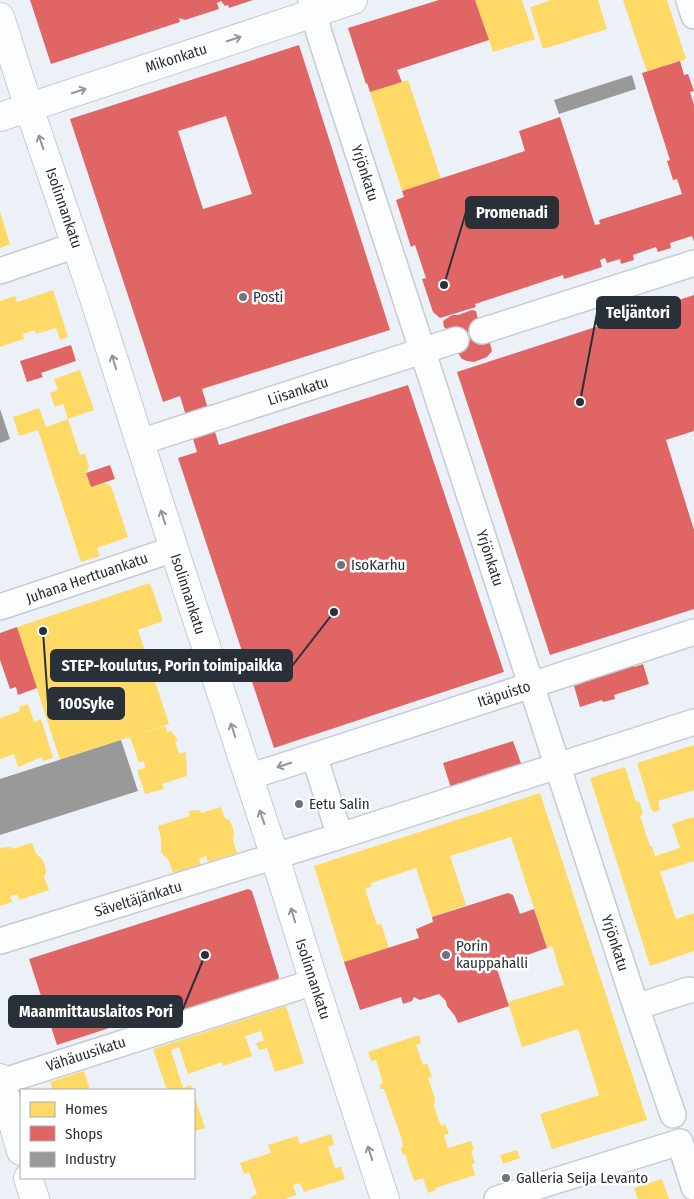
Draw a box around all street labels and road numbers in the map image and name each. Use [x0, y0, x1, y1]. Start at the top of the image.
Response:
street label: Mikonkatu [143, 40, 209, 76]
street label: Yrjönkatu [347, 143, 383, 203]
street label: Isolinnankatu [42, 165, 86, 251]
street label: Liisankatu [265, 373, 331, 409]
street label: Yrjönkatu [472, 528, 508, 588]
street label: Juhana Herttuankatu [24, 549, 150, 607]
street label: Isolinnankatu [166, 551, 210, 637]
street label: Itäpuisto [475, 677, 533, 711]
street label: Säveltäjänkatu [92, 877, 184, 921]
street label: Yrjönkatu [597, 913, 633, 973]
street label: Isolinnankatu [291, 936, 335, 1022]
street label: Vähäuusikatu [44, 1033, 128, 1075]

